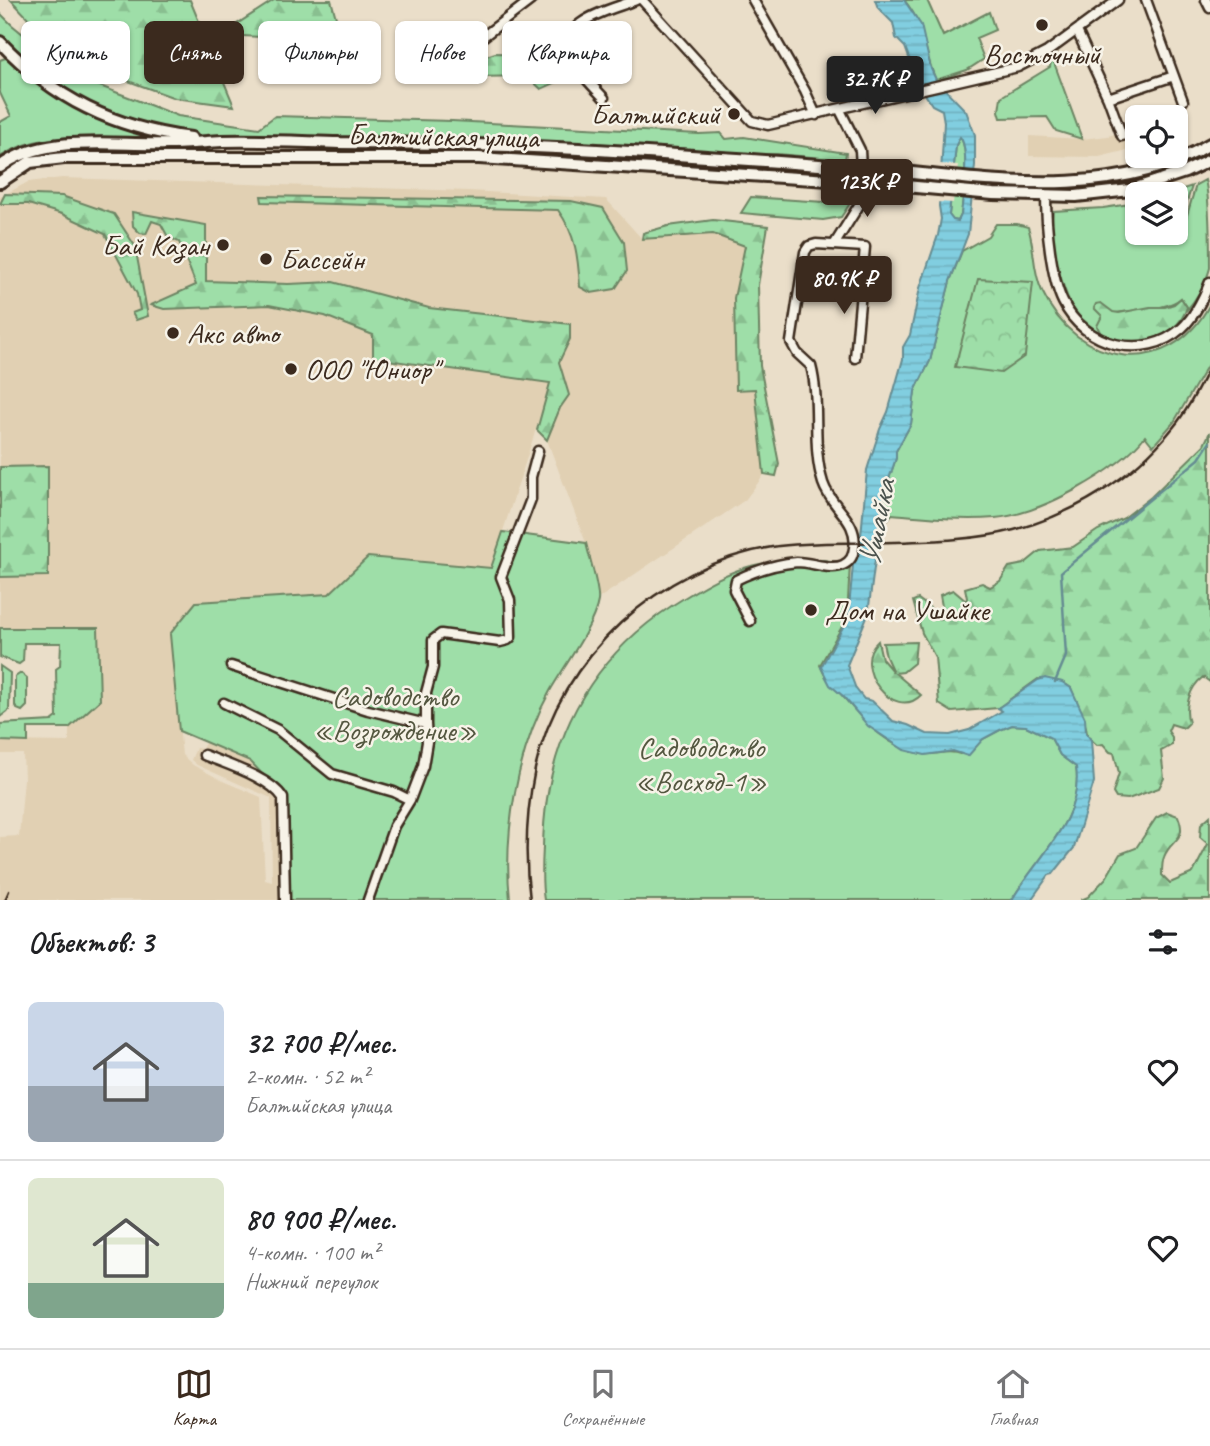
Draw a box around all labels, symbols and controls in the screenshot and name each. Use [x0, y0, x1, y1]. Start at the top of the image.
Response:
marker: Восточный [1034, 17, 1050, 33]
chip: Купить [21, 21, 130, 84]
chip: Снять [144, 21, 244, 84]
chip: Фильтры [258, 21, 381, 84]
chip: Новое [395, 21, 488, 84]
chip: Квартира [502, 21, 632, 84]
place label: Восточный [984, 35, 1102, 73]
pin: 32.7K ₽ [810, 57, 940, 116]
text: 32.7K ₽ [843, 64, 907, 93]
place label: Балтийский [591, 95, 721, 133]
map controls [1125, 105, 1188, 245]
button: locate [1125, 105, 1188, 168]
marker: Балтийский [726, 106, 742, 122]
street label: Балтийская улица [347, 115, 541, 157]
pin: 123K ₽ [810, 160, 924, 219]
text: 123K ₽ [837, 167, 897, 196]
button: layers [1125, 182, 1188, 245]
place label: Бай Казан [102, 226, 211, 264]
marker: Бай Казан [215, 237, 231, 253]
place label: Бассейн [280, 240, 366, 278]
marker: Бассейн [258, 251, 274, 267]
pin: 80.9K ₽ [779, 256, 909, 316]
text: 80.9K ₽ [812, 264, 876, 293]
place label: Акс авто [187, 314, 282, 352]
marker: Акс авто [165, 325, 181, 341]
place label: ООО "Юниор" [305, 350, 444, 388]
marker: ООО "Юниор" [283, 361, 299, 377]
water label: Ушайка [848, 474, 905, 570]
place label: Дом на Ушайке [825, 591, 991, 629]
marker: Дом на Ушайке [803, 602, 819, 618]
park label: Садоводство «Возрождение» [313, 677, 477, 749]
park label: Садоводство «Восход-1» [635, 728, 767, 800]
text: Объектов: 3 [28, 923, 153, 961]
icon: filters [1144, 923, 1182, 961]
text: 32 700 ₽/мес. [245, 1024, 396, 1062]
icon: home [84, 1030, 168, 1114]
icon: heart [1144, 1053, 1182, 1091]
text: 2-комн. · 52 m² [245, 1062, 369, 1091]
text: Балтийская улица [245, 1091, 391, 1120]
text: 80 900 ₽/мес. [245, 1200, 396, 1238]
icon: home [84, 1206, 168, 1290]
icon: heart [1144, 1229, 1182, 1267]
text: 4-комн. · 100 m² [245, 1238, 379, 1267]
text: Нижний переулок [245, 1267, 377, 1296]
tab: Карта [173, 1365, 216, 1431]
tab: Сохранённые [562, 1365, 644, 1431]
tab: Главная [990, 1365, 1037, 1431]

